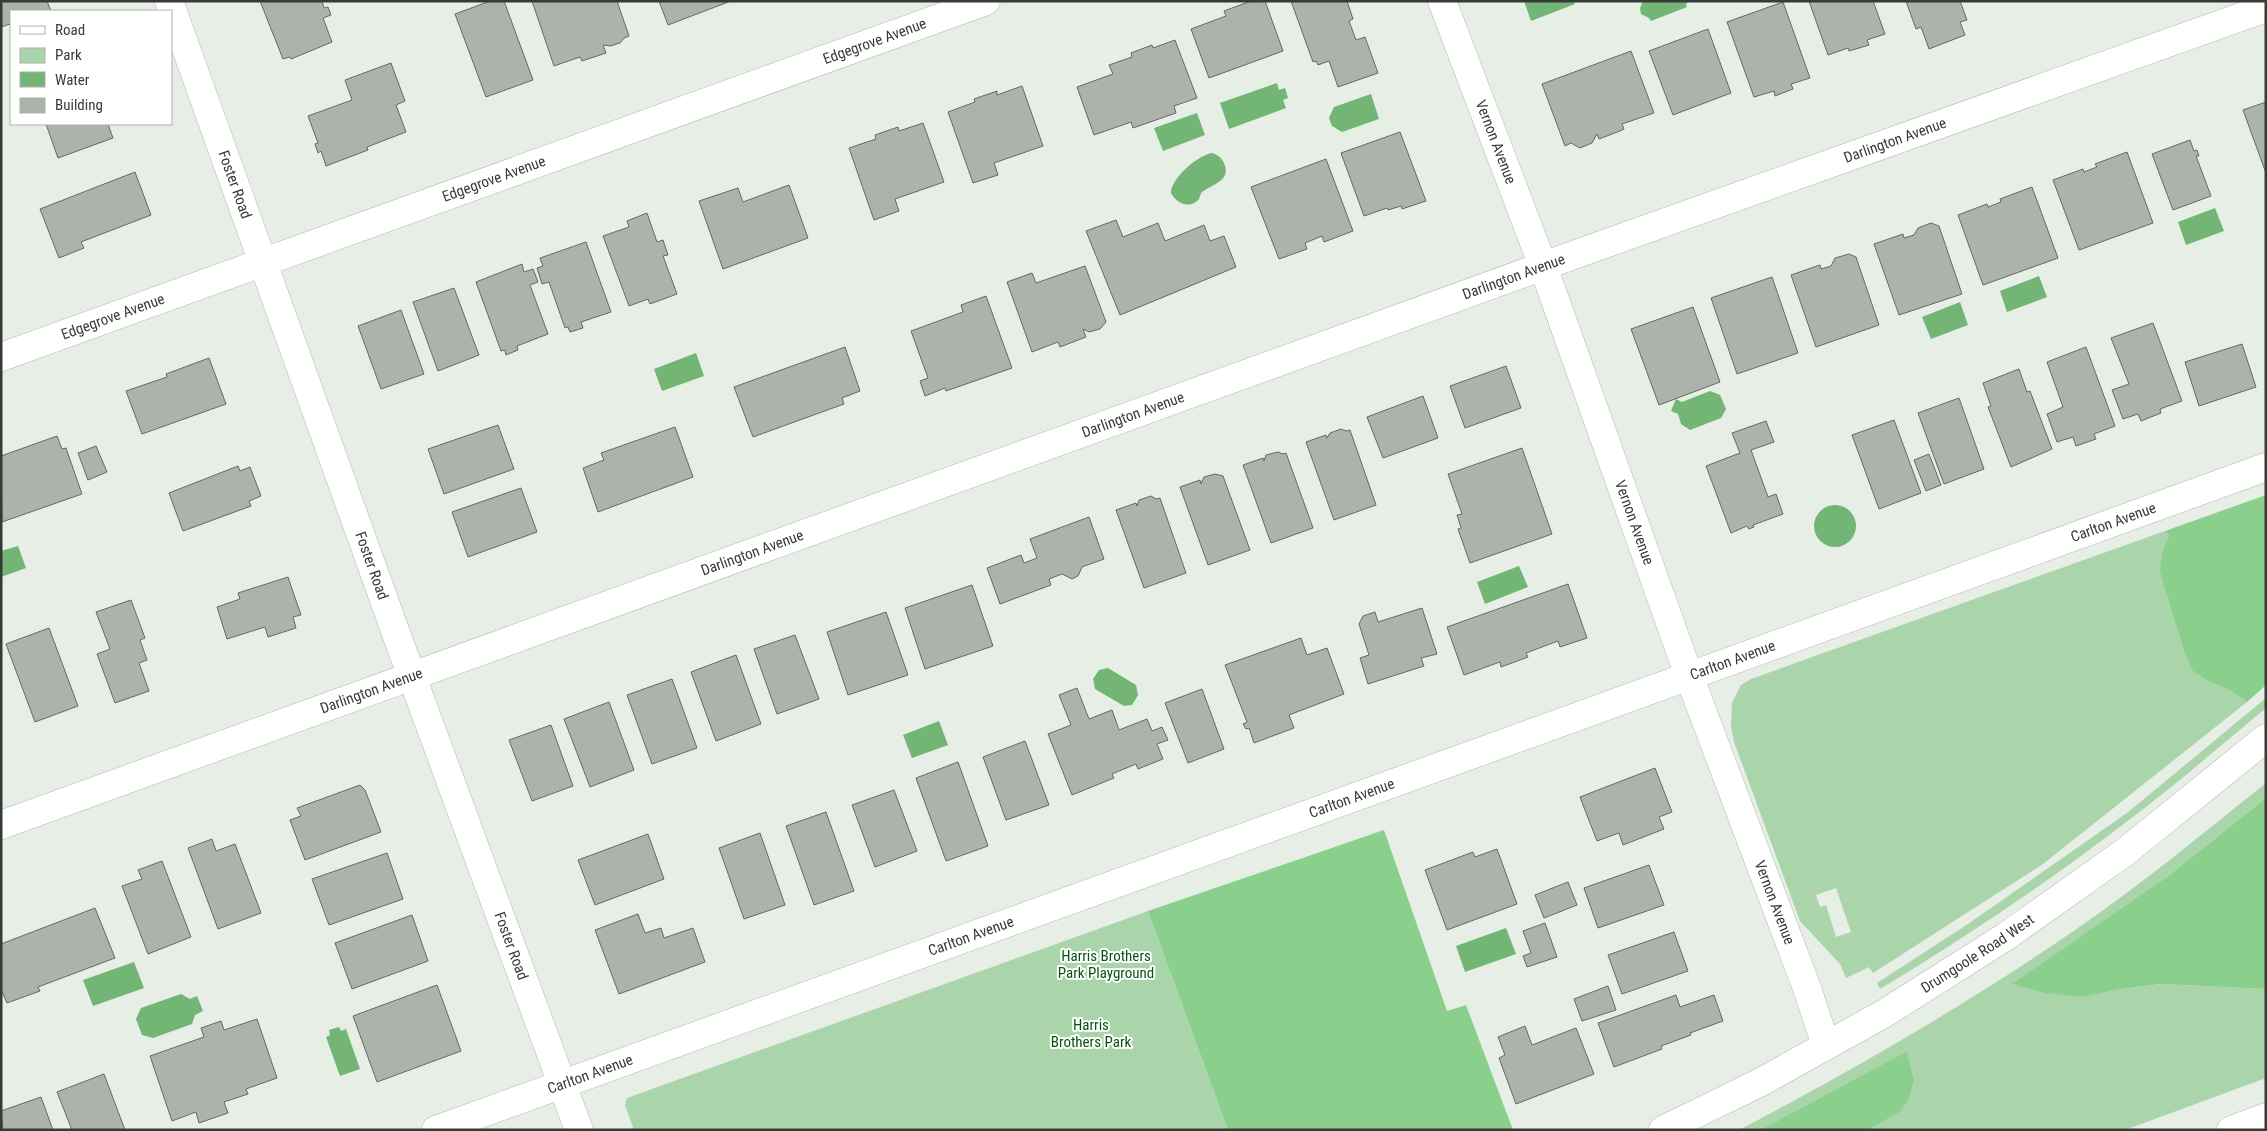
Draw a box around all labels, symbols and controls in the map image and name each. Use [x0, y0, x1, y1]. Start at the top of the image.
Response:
legend [10, 10, 172, 125]
street label: Edgegrove Avenue [821, 14, 929, 68]
text: Road [55, 21, 85, 39]
text: Park [55, 46, 82, 64]
text: Water [55, 71, 90, 89]
text: Building [55, 96, 103, 114]
street label: Vernon Avenue [1472, 98, 1520, 187]
street label: Darlington Avenue [1841, 114, 1949, 167]
street label: Foster Road [214, 148, 255, 221]
street label: Edgegrove Avenue [440, 152, 548, 206]
street label: Darlington Avenue [1460, 250, 1567, 304]
street label: Edgegrove Avenue [59, 290, 167, 343]
street label: Darlington Avenue [1079, 388, 1187, 442]
street label: Vernon Avenue [1611, 478, 1658, 567]
street label: Carlton Avenue [2068, 499, 2158, 546]
street label: Darlington Avenue [699, 526, 806, 580]
street label: Foster Road [351, 529, 392, 602]
street label: Carlton Avenue [1687, 637, 1778, 684]
street label: Darlington Avenue [318, 664, 425, 718]
street label: Carlton Avenue [1307, 775, 1397, 822]
street label: Vernon Avenue [1751, 858, 1799, 947]
street label: Foster Road [490, 909, 532, 982]
street label: Drumgoole Road West [1918, 910, 2038, 997]
street label: Carlton Avenue [926, 912, 1016, 960]
park label: Harris Brothers Park Playground [1058, 947, 1154, 982]
park label: Harris Brothers Park [1051, 1016, 1131, 1051]
street label: Carlton Avenue [545, 1050, 635, 1098]

